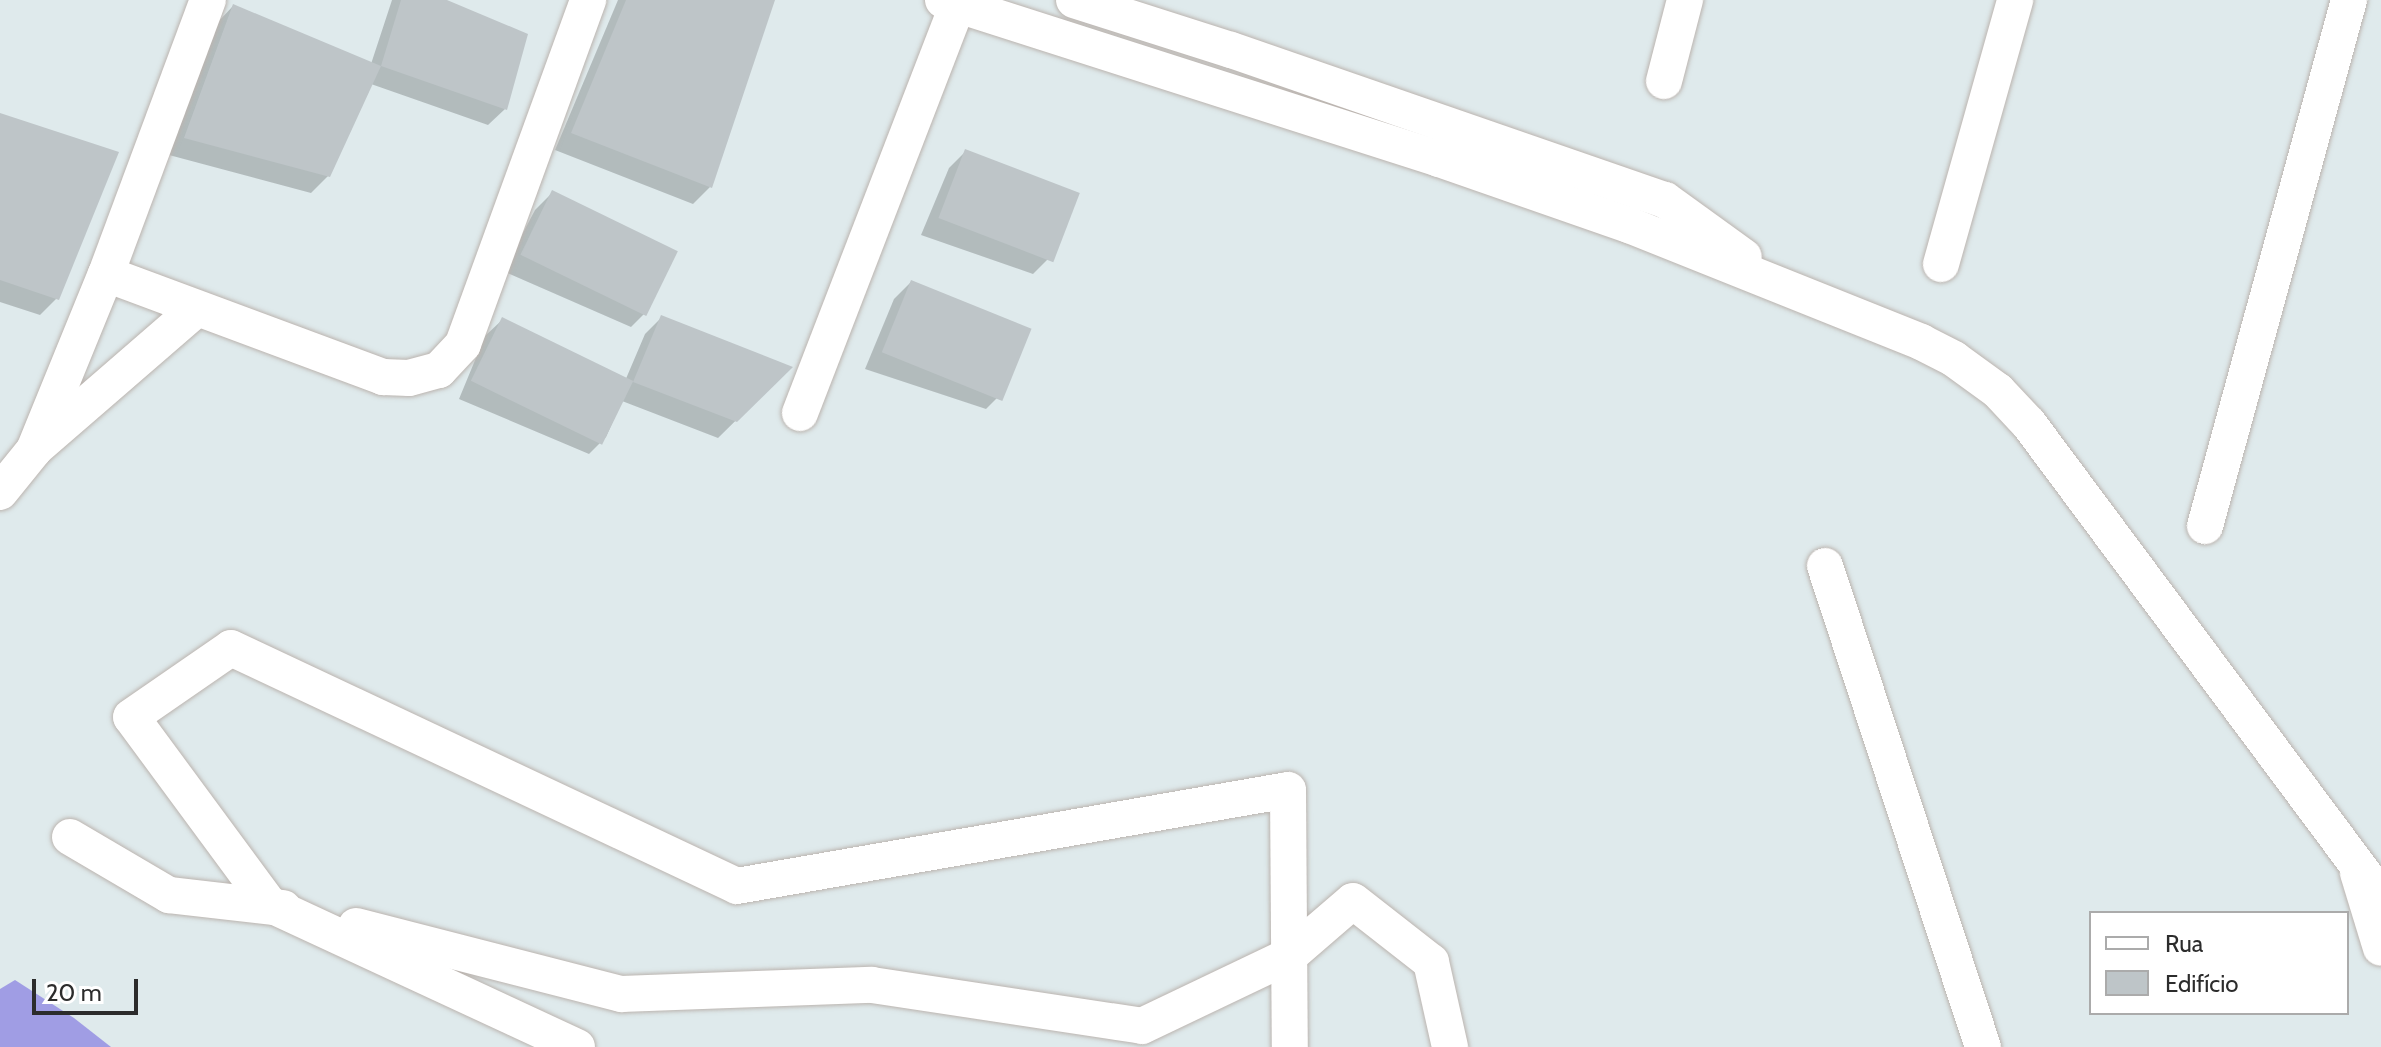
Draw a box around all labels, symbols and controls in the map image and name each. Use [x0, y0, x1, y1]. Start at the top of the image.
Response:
legend [2089, 911, 2349, 1015]
text: Rua [2165, 929, 2203, 958]
scale bar [36, 963, 142, 1013]
text: Edifício [2165, 969, 2239, 998]
text: 20 m [46, 978, 102, 1007]

